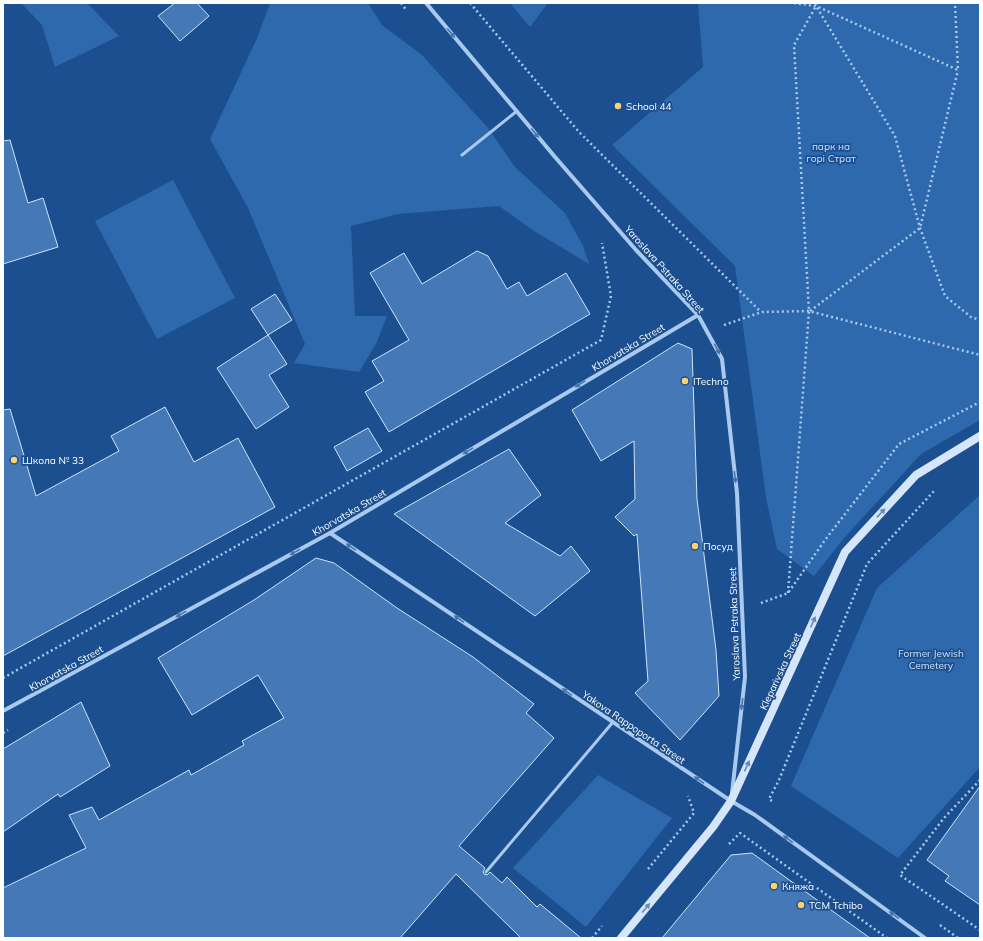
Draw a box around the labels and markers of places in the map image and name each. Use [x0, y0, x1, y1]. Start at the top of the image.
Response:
place label: School 44 [626, 100, 671, 113]
marker: School 44 [613, 101, 623, 111]
place label: ITechno [693, 375, 729, 388]
marker: ITechno [680, 376, 690, 386]
place label: Школа № 33 [22, 454, 84, 467]
marker: Школа № 33 [9, 455, 19, 465]
place label: Посуд [703, 540, 733, 553]
marker: Посуд [690, 541, 700, 551]
place label: Княжа [782, 880, 814, 893]
marker: Княжа [769, 881, 779, 891]
place label: TCM Tchibo [809, 899, 863, 912]
marker: TCM Tchibo [796, 900, 806, 910]

